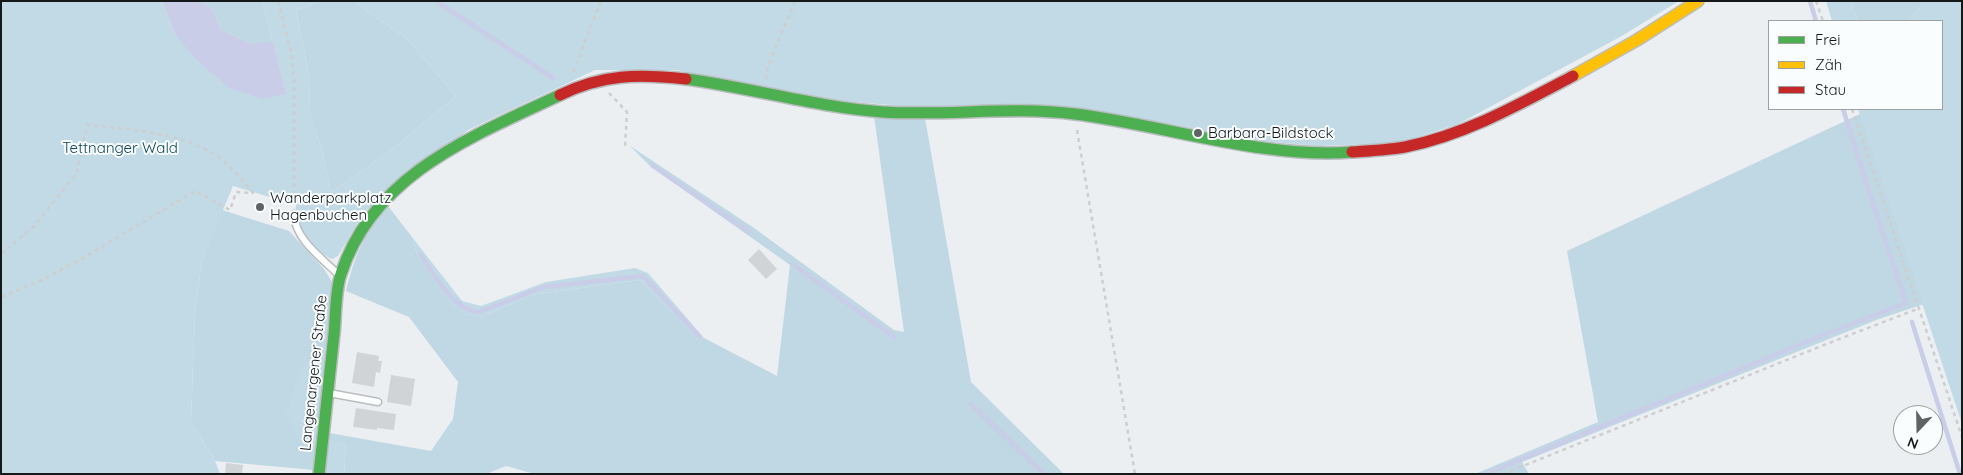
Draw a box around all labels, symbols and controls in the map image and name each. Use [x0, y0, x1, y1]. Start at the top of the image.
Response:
legend [1768, 20, 1943, 110]
text: Frei [1815, 30, 1841, 49]
text: Zäh [1815, 55, 1842, 74]
text: Stau [1815, 80, 1846, 99]
place label: Barbara-Bildstock [1208, 124, 1334, 142]
marker: Barbara-Bildstock [1192, 127, 1204, 139]
park label: Tettnanger Wald [62, 139, 178, 157]
place label: Wanderparkplatz Hagenbuchen [270, 189, 391, 224]
marker: Wanderparkplatz Hagenbuchen [254, 201, 266, 213]
street label: Langenargener Straße [297, 294, 331, 452]
north arrow [1893, 405, 1943, 455]
text: N [1905, 433, 1921, 453]

